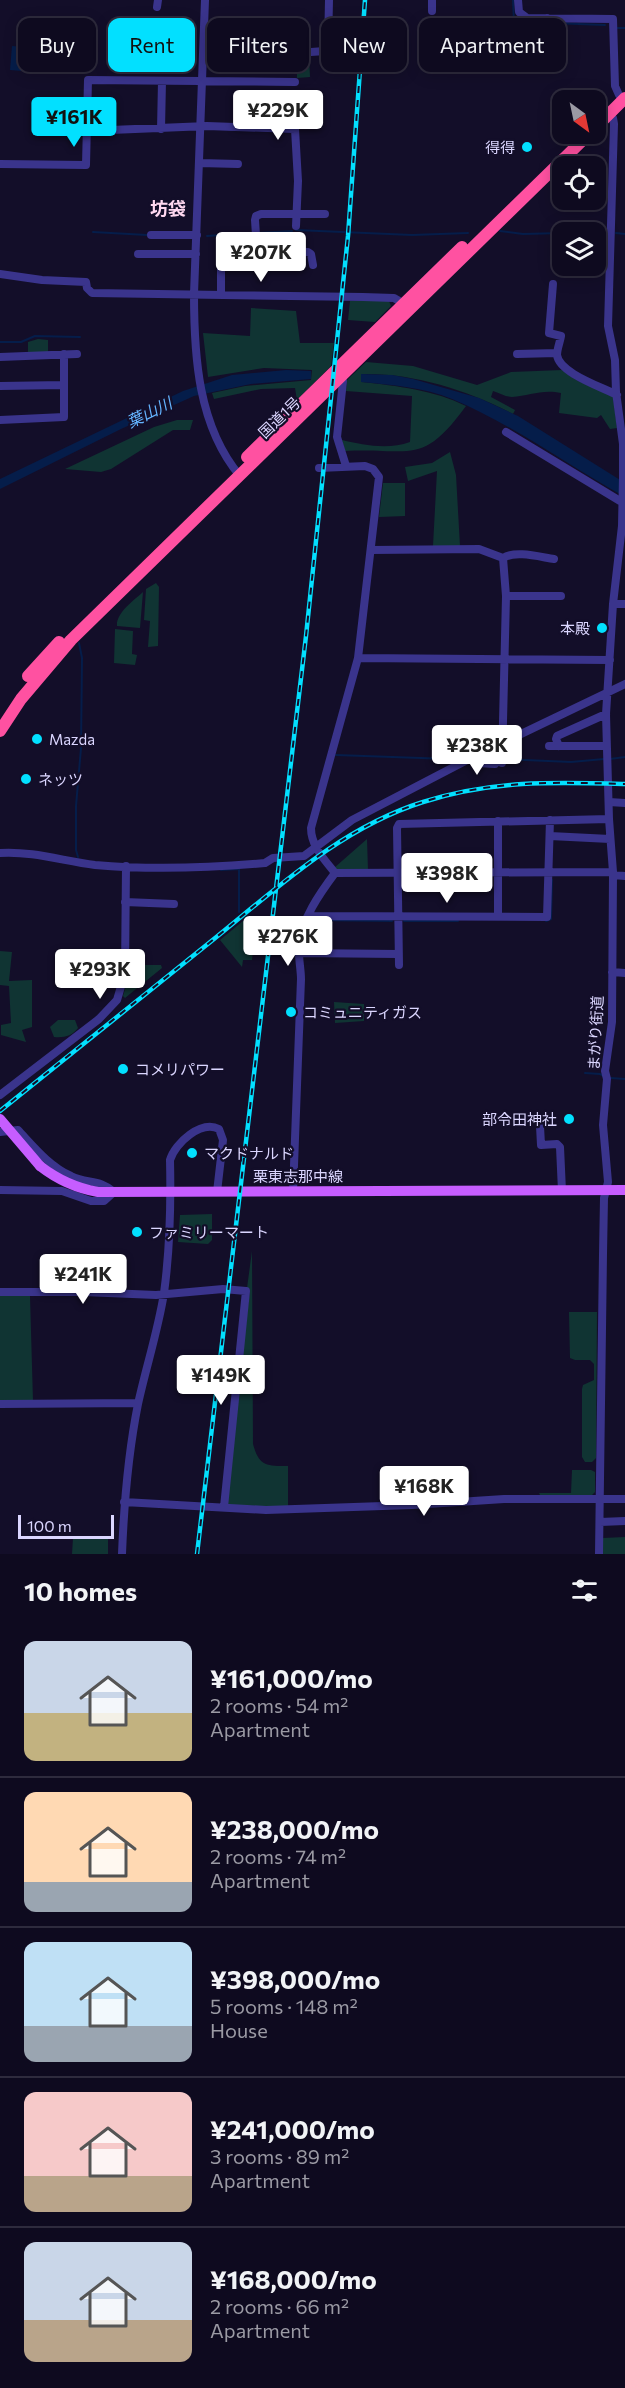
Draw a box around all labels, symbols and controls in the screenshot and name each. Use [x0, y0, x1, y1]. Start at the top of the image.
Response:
chip: Buy [18, 18, 96, 72]
chip: Rent [108, 18, 195, 72]
chip: Filters [207, 18, 309, 72]
chip: New [321, 18, 407, 72]
chip: Apartment [419, 18, 566, 72]
pin: ¥229K [236, 90, 320, 141]
north arrow [552, 90, 606, 144]
map controls [552, 90, 606, 276]
pin: ¥161K [32, 97, 116, 148]
text: ¥229K [247, 97, 309, 121]
text: ¥161K [45, 104, 103, 128]
place label: 得得 [485, 138, 515, 156]
marker: 得得 [520, 140, 534, 154]
button: locate [552, 156, 606, 210]
district label: 坊袋 [150, 197, 186, 219]
button: layers [552, 222, 606, 276]
pin: ¥207K [219, 232, 303, 283]
text: ¥207K [230, 239, 292, 263]
water label: 葉山川 [123, 392, 177, 431]
street label: 国道1号 [254, 393, 304, 441]
place label: 本殿 [560, 619, 590, 637]
marker: 本殿 [595, 621, 609, 635]
pin: ¥238K [435, 725, 519, 776]
place label: Mazda [49, 730, 95, 748]
marker: Mazda [30, 732, 44, 746]
text: ¥238K [446, 732, 508, 756]
place label: ネッツ [38, 770, 83, 788]
marker: ネッツ [19, 772, 33, 786]
pin: ¥398K [405, 853, 489, 904]
text: ¥398K [415, 860, 479, 884]
pin: ¥276K [246, 916, 330, 967]
text: ¥276K [257, 923, 319, 947]
pin: ¥293K [58, 949, 142, 1000]
text: ¥293K [69, 956, 131, 980]
street label: まがり街道 [584, 995, 606, 1071]
place label: コミュニティガス [303, 1003, 422, 1021]
marker: コミュニティガス [284, 1005, 298, 1019]
place label: コメリパワー [135, 1060, 225, 1078]
marker: コメリパワー [116, 1062, 130, 1076]
place label: 部令田神社 [482, 1110, 557, 1128]
marker: 部令田神社 [562, 1112, 576, 1126]
place label: マクドナルド [204, 1144, 294, 1162]
marker: マクドナルド [185, 1146, 199, 1160]
street label: 栗東志那中線 [253, 1167, 343, 1185]
place label: ファミリーマート [149, 1223, 269, 1241]
marker: ファミリーマート [130, 1225, 144, 1239]
pin: ¥241K [41, 1254, 125, 1305]
text: ¥241K [54, 1261, 112, 1285]
pin: ¥149K [179, 1355, 263, 1406]
text: ¥149K [191, 1362, 251, 1386]
pin: ¥168K [382, 1466, 466, 1517]
text: ¥168K [394, 1473, 454, 1497]
scale bar [18, 1512, 114, 1540]
text: 100 m [27, 1516, 72, 1535]
icon: filters [568, 1574, 601, 1607]
text: 10 homes [24, 1575, 137, 1606]
text: ¥161,000/mo [210, 1662, 373, 1693]
icon: home [72, 1665, 144, 1737]
text: 2 rooms · 54 m² [210, 1693, 348, 1717]
text: Apartment [210, 1717, 310, 1741]
text: ¥238,000/mo [210, 1813, 379, 1844]
icon: home [72, 1816, 144, 1888]
text: 2 rooms · 74 m² [210, 1844, 346, 1868]
text: Apartment [210, 1868, 310, 1892]
text: ¥398,000/mo [210, 1963, 380, 1994]
icon: home [72, 1966, 144, 2038]
text: 5 rooms · 148 m² [210, 1994, 358, 2018]
text: House [210, 2018, 268, 2042]
text: ¥241,000/mo [210, 2113, 375, 2144]
icon: home [72, 2116, 144, 2188]
text: 3 rooms · 89 m² [210, 2144, 349, 2168]
text: Apartment [210, 2168, 310, 2192]
text: ¥168,000/mo [210, 2263, 377, 2294]
icon: home [72, 2266, 144, 2338]
text: 2 rooms · 66 m² [210, 2294, 349, 2318]
text: Apartment [210, 2318, 310, 2342]

